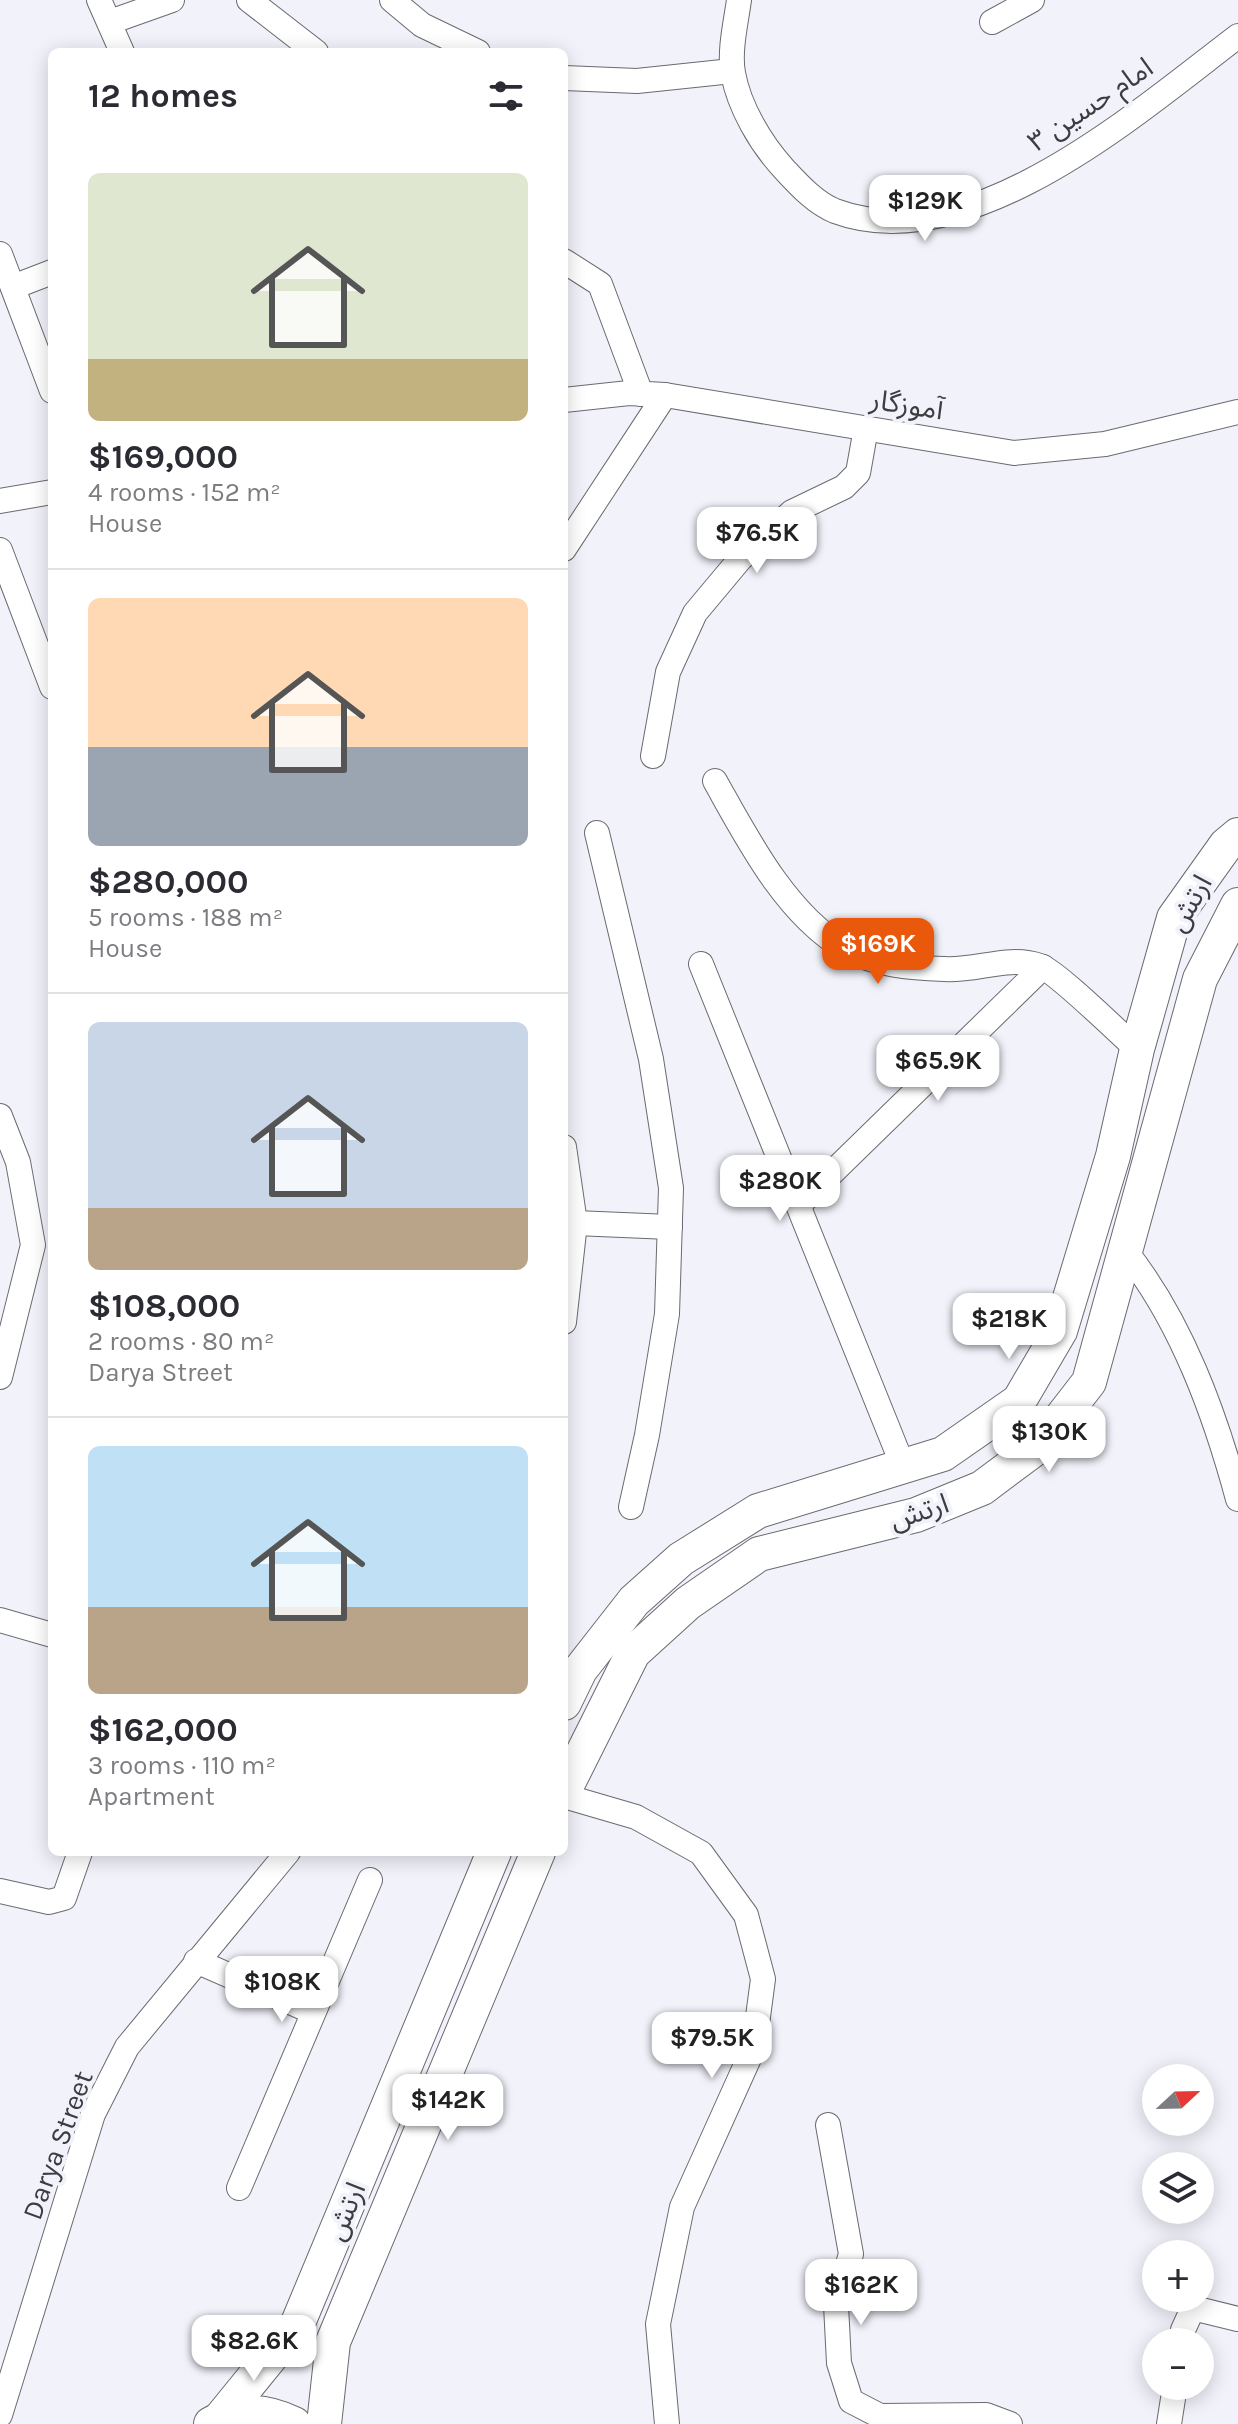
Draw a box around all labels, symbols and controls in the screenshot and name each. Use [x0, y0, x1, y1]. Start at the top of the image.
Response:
street label: امام حسین ۳ [1022, 51, 1161, 162]
icon: filters [484, 74, 528, 118]
text: 12 homes [88, 76, 238, 116]
pin: $129K [869, 175, 981, 243]
text: $129K [887, 185, 963, 216]
icon: home [236, 225, 380, 369]
street label: آموزگار [867, 382, 948, 427]
text: $169,000 [88, 437, 238, 477]
text: 4 rooms · 152 m² [88, 477, 281, 508]
pin: $76.5K [692, 507, 822, 575]
text: House [88, 508, 162, 539]
text: $76.5K [715, 517, 799, 548]
icon: home [236, 650, 380, 794]
text: $280,000 [88, 862, 249, 902]
street label: ارتش [1160, 869, 1219, 937]
text: 5 rooms · 188 m² [88, 902, 283, 933]
pin: $169K [822, 918, 934, 986]
text: $169K [840, 928, 916, 959]
text: House [88, 933, 162, 964]
pin: $65.9K [873, 1035, 1003, 1103]
text: $65.9K [894, 1045, 982, 1076]
icon: home [236, 1074, 380, 1218]
pin: $280K [724, 1155, 836, 1223]
text: $280K [738, 1165, 822, 1196]
text: $108,000 [88, 1286, 240, 1326]
pin: $218K [953, 1293, 1065, 1361]
text: $218K [971, 1303, 1047, 1334]
text: 2 rooms · 80 m² [88, 1326, 274, 1357]
text: Darya Street [88, 1357, 233, 1388]
pin: $130K [993, 1406, 1105, 1474]
text: $130K [1011, 1416, 1087, 1447]
street label: ارتش [886, 1487, 953, 1536]
icon: home [236, 1498, 380, 1642]
text: $162,000 [88, 1710, 238, 1750]
text: 3 rooms · 110 m² [88, 1750, 276, 1781]
text: Apartment [88, 1781, 215, 1812]
pin: $108K [226, 1956, 338, 2024]
text: $108K [243, 1966, 321, 1997]
pin: $79.5K [647, 2012, 777, 2080]
text: $79.5K [670, 2022, 754, 2053]
north arrow [1142, 2064, 1214, 2136]
map controls [1142, 2064, 1214, 2400]
street label: Darya Street [15, 2066, 100, 2224]
pin: $142K [392, 2074, 504, 2142]
text: $142K [410, 2084, 486, 2115]
button: layers [1142, 2152, 1214, 2224]
street label: ارتش [319, 2177, 372, 2245]
button: + [1142, 2240, 1214, 2312]
pin: $162K [805, 2259, 917, 2327]
text: $162K [823, 2269, 899, 2300]
pin: $82.6K [189, 2315, 319, 2383]
text: $82.6K [210, 2325, 298, 2356]
button: − [1142, 2328, 1214, 2400]

